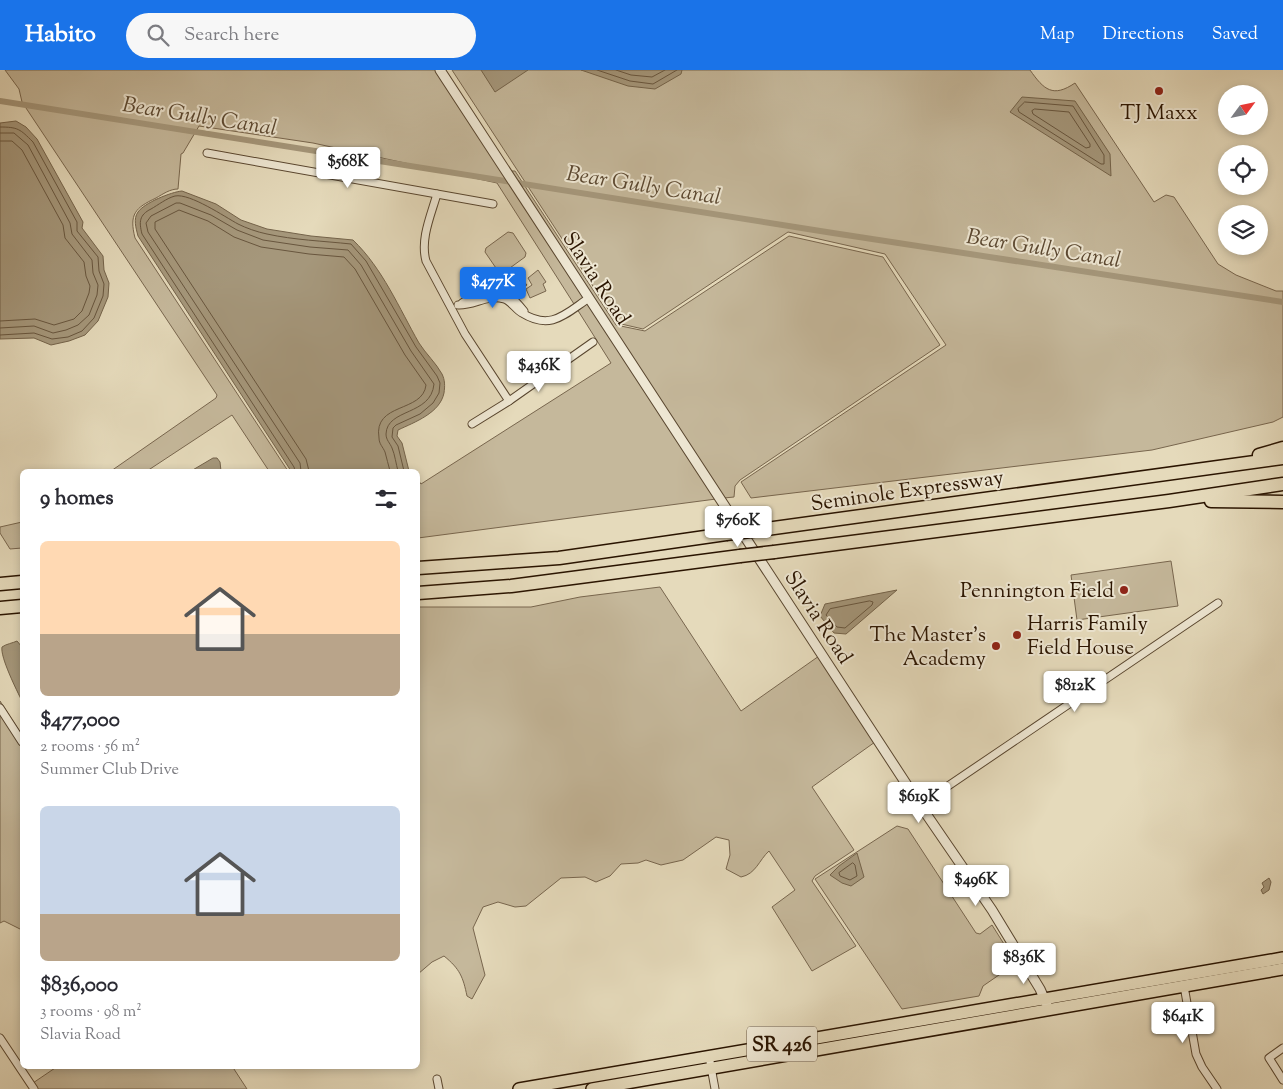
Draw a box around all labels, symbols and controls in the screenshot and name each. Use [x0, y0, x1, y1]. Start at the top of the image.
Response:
search box [126, 13, 476, 58]
text: Habito [25, 18, 96, 52]
icon: search [144, 21, 172, 49]
text: Search here [184, 22, 279, 49]
text: Map [1040, 22, 1075, 48]
text: Directions [1103, 22, 1184, 48]
text: Saved [1212, 22, 1258, 48]
marker: TJ Maxx [1153, 85, 1165, 97]
north arrow [1218, 85, 1268, 135]
map controls [1218, 85, 1268, 255]
water label: Bear Gully Canal [120, 90, 279, 146]
place label: TJ Maxx [1120, 99, 1198, 129]
button: locate [1218, 145, 1268, 195]
pin: $568K [313, 146, 383, 189]
text: $568K [327, 151, 369, 174]
water label: Bear Gully Canal [564, 159, 723, 215]
button: layers [1218, 205, 1268, 255]
water label: Bear Gully Canal [964, 222, 1123, 278]
street label: Slavia Road [554, 226, 637, 332]
pin: $477K [458, 266, 528, 309]
text: $477K [471, 271, 515, 294]
pin: $436K [504, 350, 574, 393]
text: $436K [518, 355, 560, 378]
street label: Seminole Expressway [809, 464, 1006, 520]
text: 9 homes [40, 484, 113, 514]
icon: filters [372, 485, 400, 513]
pin: $760K [703, 506, 773, 548]
text: $760K [716, 510, 760, 533]
street label: Slavia Road [776, 565, 859, 671]
icon: home [175, 574, 265, 664]
place label: Pennington Field [960, 577, 1114, 607]
marker: Pennington Field [1118, 584, 1130, 596]
place label: Harris Family Field House [1027, 610, 1148, 664]
place label: The Master's Academy [870, 621, 987, 675]
marker: Harris Family Field House [1011, 629, 1023, 641]
marker: The Master's Academy [990, 640, 1002, 652]
pin: $812K [1040, 670, 1110, 713]
text: $812K [1054, 675, 1096, 698]
text: $477,000 [40, 706, 120, 736]
text: 2 rooms · 56 m² [40, 736, 140, 759]
text: Summer Club Drive [40, 759, 179, 782]
pin: $619K [884, 782, 954, 824]
text: $619K [899, 786, 939, 809]
icon: home [175, 839, 265, 929]
pin: $496K [941, 864, 1011, 907]
text: $496K [954, 869, 998, 892]
pin: $836K [989, 942, 1059, 985]
text: $836K [1003, 947, 1045, 970]
text: $836,000 [40, 971, 118, 1001]
text: 3 rooms · 98 m² [40, 1001, 142, 1024]
pin: $641K [1148, 1002, 1218, 1044]
text: $641K [1162, 1006, 1204, 1029]
text: Slavia Road [40, 1024, 121, 1047]
road number: SR 426 [747, 1026, 817, 1062]

